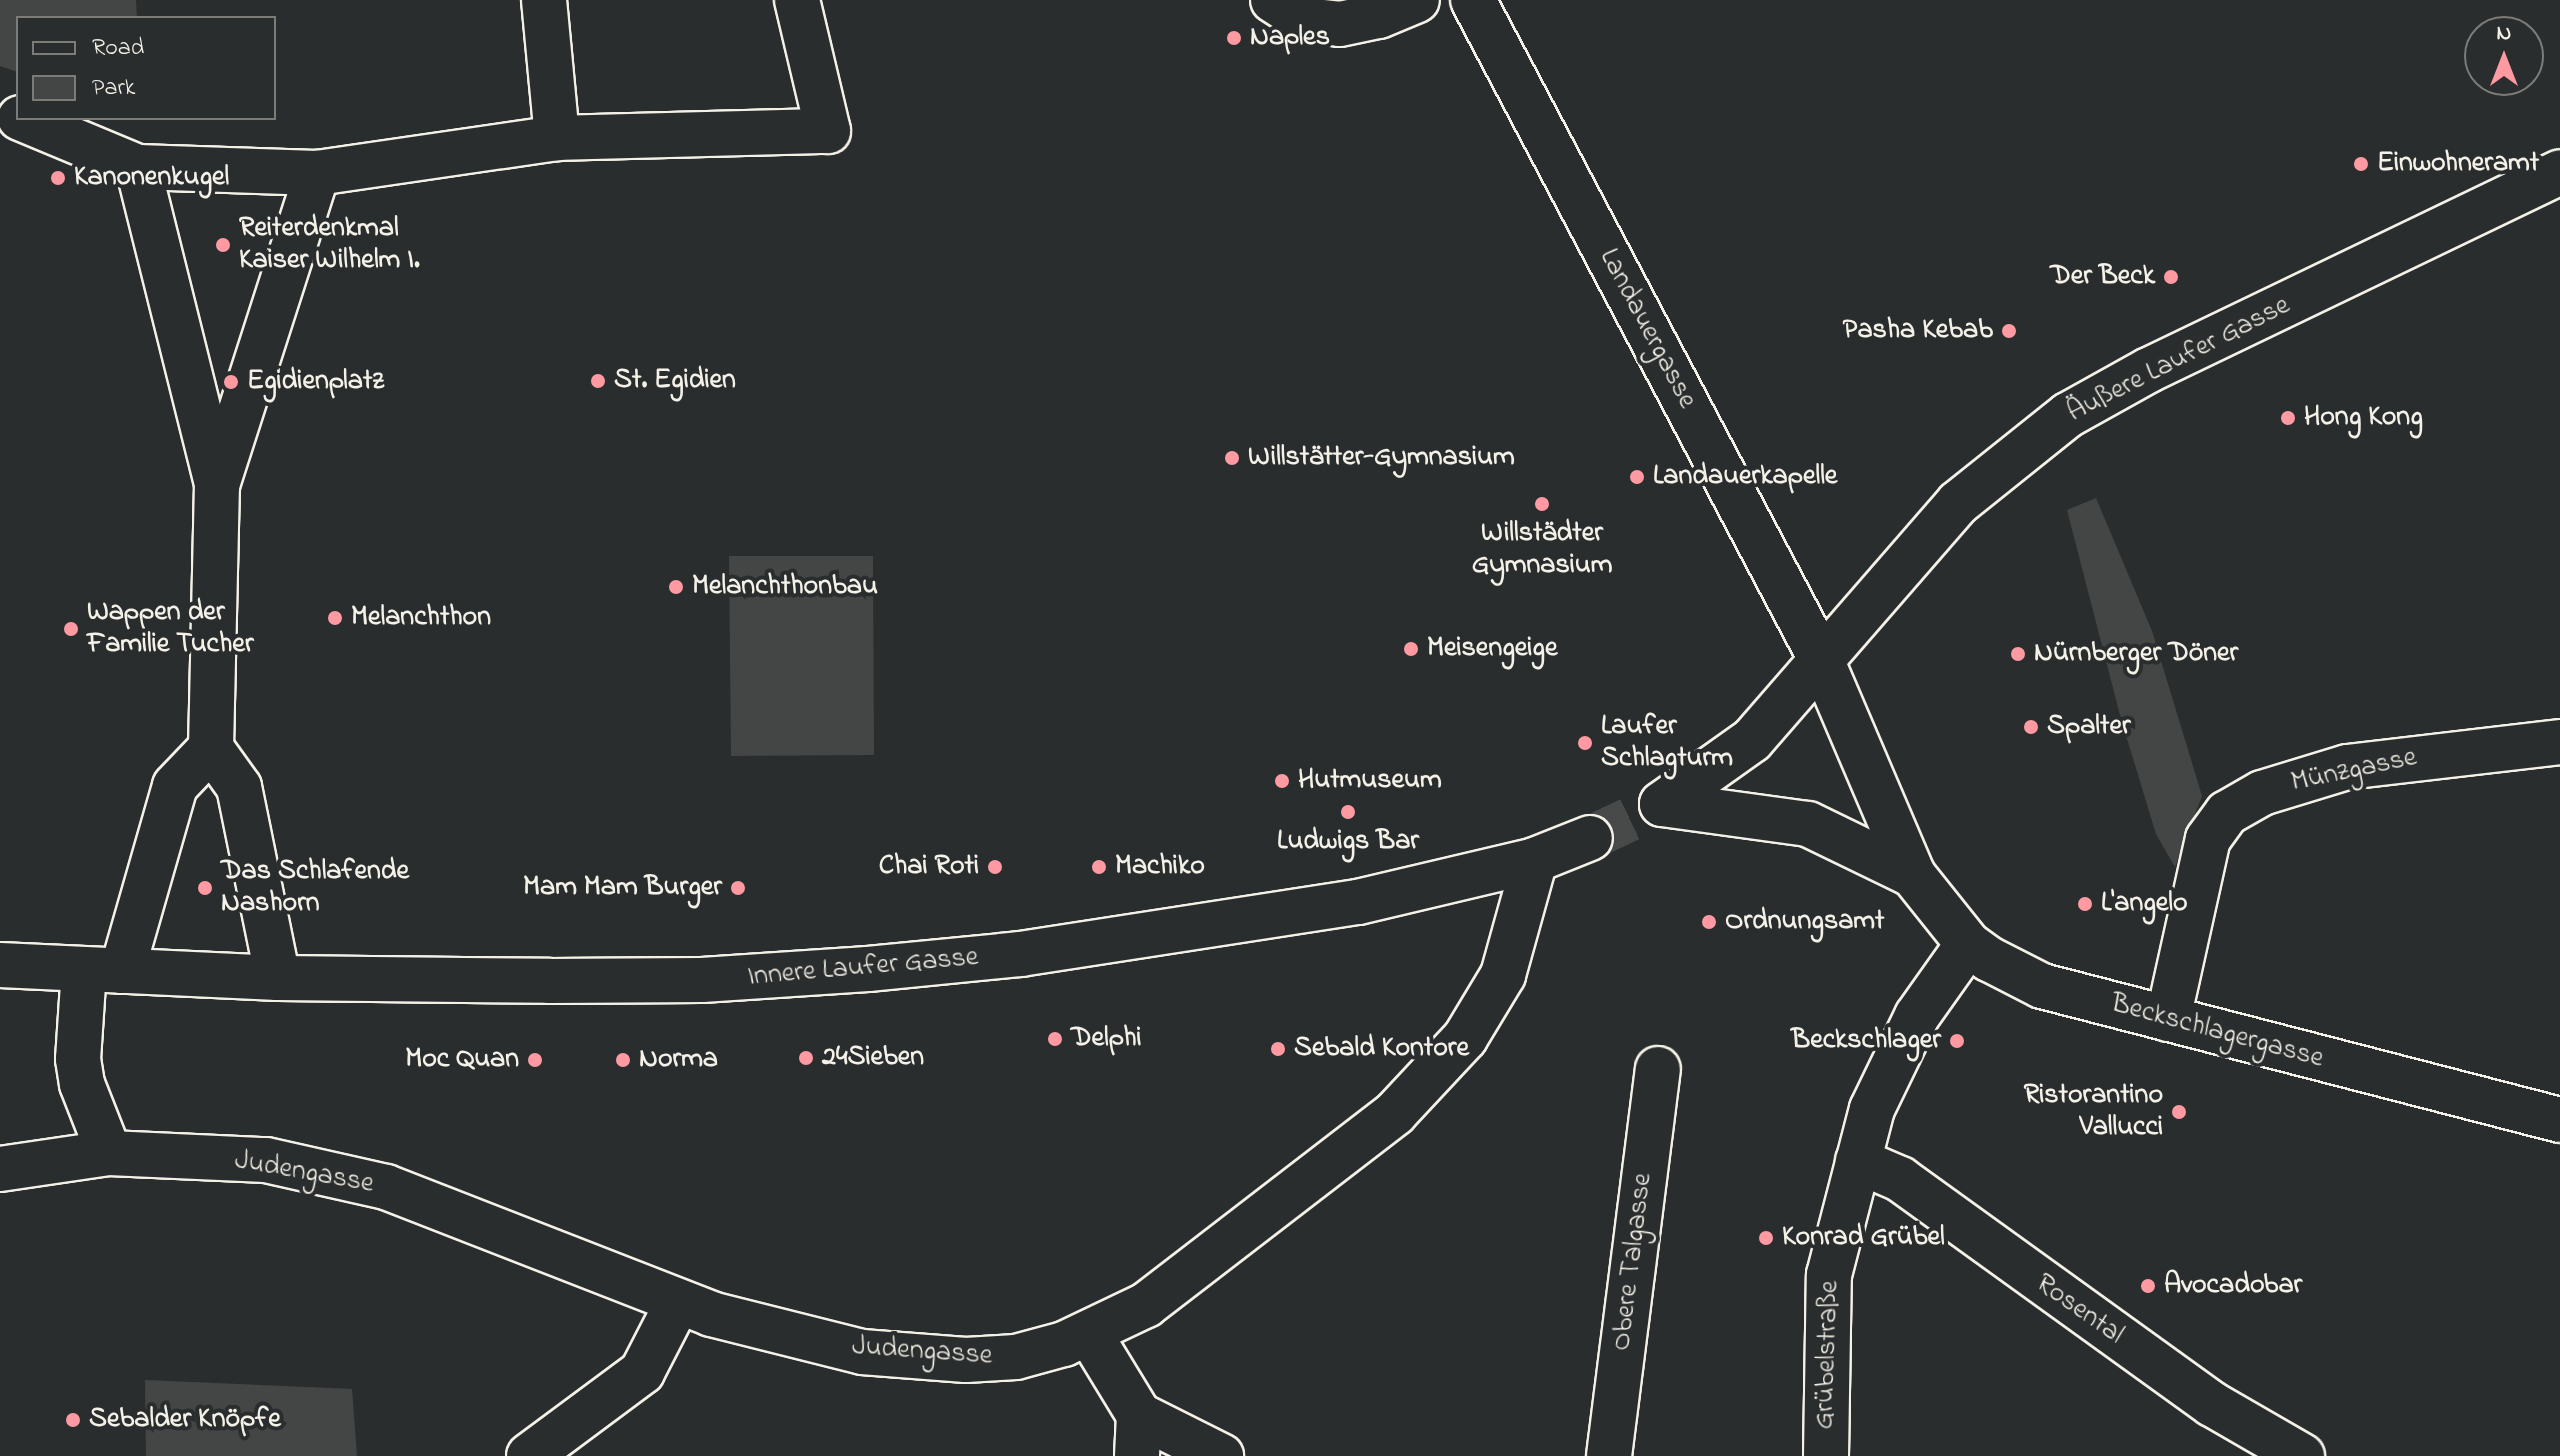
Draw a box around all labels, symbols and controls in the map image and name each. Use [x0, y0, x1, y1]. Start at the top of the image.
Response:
legend [16, 16, 276, 120]
north arrow [2464, 16, 2544, 96]
text: N [2497, 18, 2511, 50]
place label: Naples [1250, 21, 1330, 55]
marker: Naples [1225, 29, 1243, 47]
text: Road [92, 31, 144, 66]
text: Park [92, 71, 135, 106]
place label: Einwohneramt [2377, 147, 2539, 181]
marker: Einwohneramt [2352, 155, 2370, 173]
place label: Kanonenkugel [74, 161, 229, 195]
marker: Kanonenkugel [49, 169, 67, 187]
place label: Reiterdenkmal Kaiser Wilhelm I. [239, 212, 420, 278]
marker: Reiterdenkmal Kaiser Wilhelm I. [214, 236, 232, 254]
street label: Landauergasse [1591, 243, 1703, 415]
place label: Der Beck [2050, 260, 2155, 294]
marker: Der Beck [2162, 268, 2180, 286]
street label: Äußere Laufer Gasse [2062, 289, 2296, 431]
place label: Pasha Kebab [1843, 314, 1993, 348]
marker: Pasha Kebab [2000, 322, 2018, 340]
place label: St. Egidien [614, 364, 736, 398]
place label: Egidienplatz [247, 365, 384, 399]
marker: St. Egidien [589, 372, 607, 390]
marker: Egidienplatz [222, 373, 240, 391]
place label: Hong Kong [2304, 401, 2423, 435]
marker: Hong Kong [2279, 409, 2297, 427]
place label: Willstätter-Gymnasium [1248, 441, 1515, 475]
marker: Willstätter-Gymnasium [1223, 449, 1241, 467]
place label: Landauerkapelle [1653, 460, 1837, 494]
marker: Landauerkapelle [1628, 468, 1646, 486]
marker: Willstädter Gymnasium [1533, 495, 1551, 513]
place label: Willstädter Gymnasium [1472, 517, 1612, 583]
place label: Melanchthonbau [692, 570, 878, 604]
marker: Melanchthonbau [667, 578, 685, 596]
place label: Wappen der Familie Tucher [87, 596, 254, 662]
place label: Melanchthon [351, 601, 491, 635]
marker: Melanchthon [326, 609, 344, 627]
marker: Wappen der Familie Tucher [62, 620, 80, 638]
place label: Meisengeige [1427, 632, 1558, 666]
place label: Nürnberger Döner [2034, 637, 2238, 671]
marker: Meisengeige [1402, 640, 1420, 658]
marker: Nürnberger Döner [2009, 645, 2027, 663]
place label: Laufer Schlagturm [1601, 710, 1733, 776]
place label: Spalter [2047, 710, 2131, 744]
marker: Spalter [2022, 718, 2040, 736]
marker: Laufer Schlagturm [1576, 734, 1594, 752]
street label: Münzgasse [2288, 741, 2420, 801]
place label: Hutmuseum [1298, 764, 1442, 798]
marker: Hutmuseum [1273, 772, 1291, 790]
marker: Ludwigs Bar [1339, 803, 1357, 821]
place label: Ludwigs Bar [1277, 825, 1419, 859]
place label: Chai Roti [879, 850, 979, 884]
place label: Machiko [1115, 850, 1205, 884]
place label: Das Schlafende Nashorn [221, 855, 409, 921]
marker: Chai Roti [986, 858, 1004, 876]
marker: Machiko [1090, 858, 1108, 876]
place label: Mam Mam Burger [523, 871, 722, 905]
marker: Das Schlafende Nashorn [196, 879, 214, 897]
marker: Mam Mam Burger [729, 879, 747, 897]
place label: L'angelo [2101, 887, 2188, 921]
marker: L'angelo [2076, 895, 2094, 913]
place label: Ordnungsamt [1725, 905, 1884, 939]
marker: Ordnungsamt [1700, 913, 1718, 931]
street label: Innere Laufer Gasse [746, 941, 980, 995]
street label: Beckschlagergasse [2107, 987, 2327, 1077]
place label: Delphi [1071, 1022, 1142, 1056]
place label: Beckschlager [1791, 1024, 1941, 1058]
marker: Delphi [1046, 1030, 1064, 1048]
place label: Sebald Kontore [1294, 1032, 1469, 1066]
marker: Beckschlager [1948, 1032, 1966, 1050]
marker: Sebald Kontore [1269, 1040, 1287, 1058]
place label: 24Sieben [822, 1041, 924, 1075]
place label: Moc Quan [405, 1043, 519, 1077]
place label: Norma [639, 1043, 718, 1077]
marker: 24Sieben [797, 1049, 815, 1067]
marker: Moc Quan [526, 1051, 544, 1069]
marker: Norma [614, 1051, 632, 1069]
place label: Ristorantino Vallucci [2024, 1079, 2163, 1145]
marker: Ristorantino Vallucci [2170, 1103, 2188, 1121]
street label: Judengasse [232, 1144, 376, 1202]
street label: Obere Talgasse [1605, 1171, 1661, 1353]
place label: Konrad Grübel [1782, 1221, 1945, 1255]
marker: Konrad Grübel [1757, 1229, 1775, 1247]
street label: Rosental [2028, 1268, 2130, 1352]
place label: Avocadobar [2164, 1269, 2302, 1303]
marker: Avocadobar [2139, 1277, 2157, 1295]
street label: Grübelstraße [1809, 1280, 1847, 1430]
street label: Judengasse [851, 1330, 993, 1374]
place label: Sebalder Knöpfe [89, 1403, 281, 1437]
marker: Sebalder Knöpfe [64, 1411, 82, 1429]

